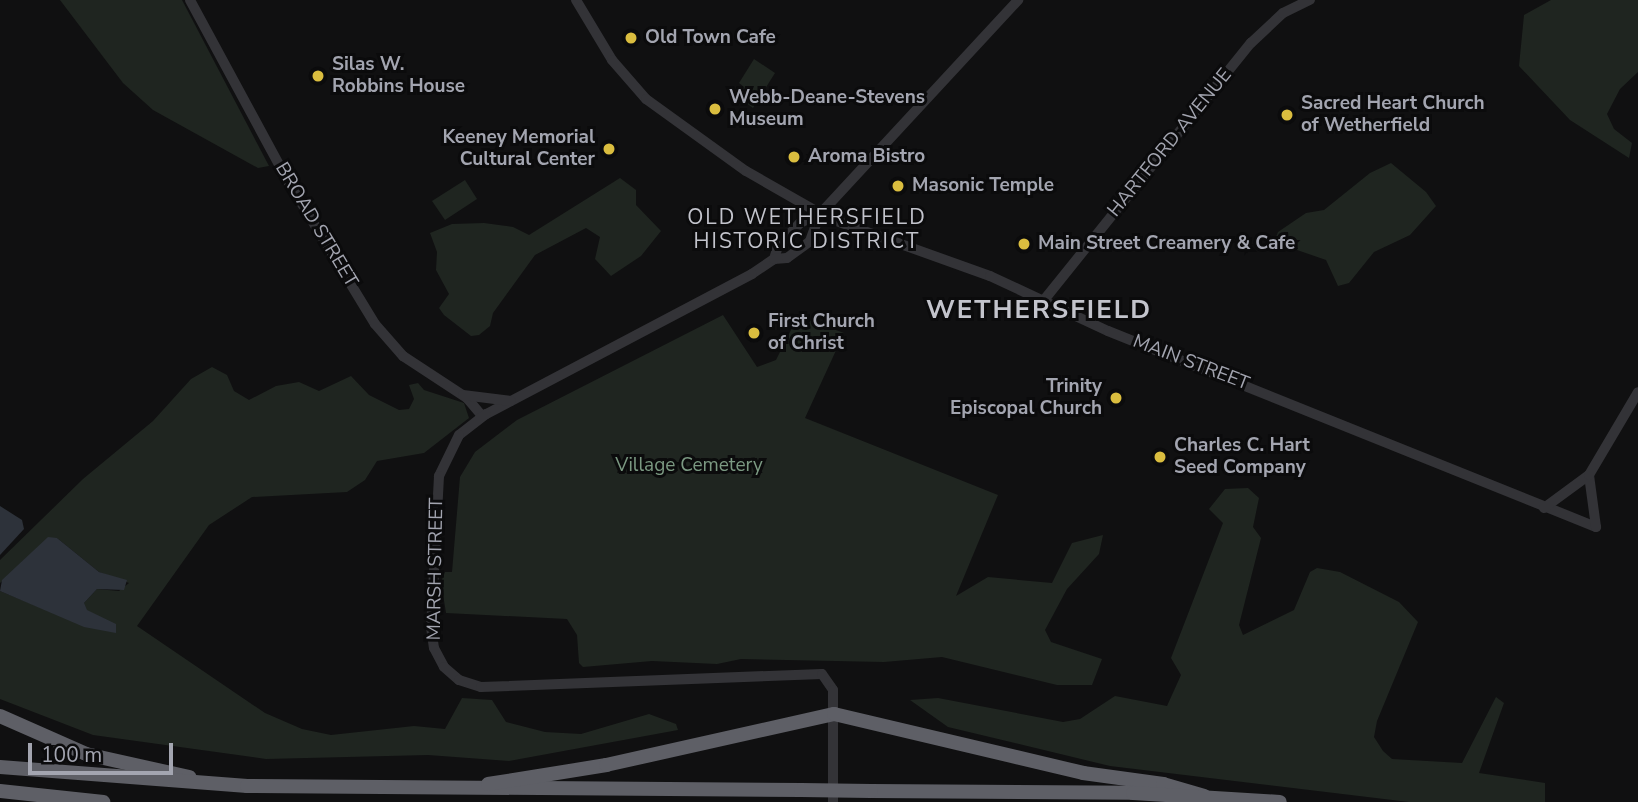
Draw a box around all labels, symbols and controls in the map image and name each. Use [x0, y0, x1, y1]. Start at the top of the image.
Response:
place label: Old Town Cafe [645, 27, 776, 49]
marker: Old Town Cafe [623, 30, 639, 46]
place label: Silas W. Robbins House [332, 54, 465, 98]
street label: HARTFORD AVENUE [1103, 64, 1237, 222]
marker: Silas W. Robbins House [310, 68, 326, 84]
place label: Webb-Deane-Stevens Museum [729, 87, 925, 131]
place label: Sacred Heart Church of Wetherfield [1301, 93, 1485, 137]
marker: Webb-Deane-Stevens Museum [707, 101, 723, 117]
marker: Sacred Heart Church of Wetherfield [1279, 107, 1295, 123]
place label: Keeney Memorial Cultural Center [443, 127, 595, 171]
marker: Keeney Memorial Cultural Center [601, 141, 617, 157]
place label: Aroma Bistro [808, 146, 925, 168]
marker: Aroma Bistro [786, 149, 802, 165]
street label: BROAD STREET [270, 158, 362, 292]
place label: Masonic Temple [912, 175, 1054, 197]
marker: Masonic Temple [890, 178, 906, 194]
district label: OLD WETHERSFIELD HISTORIC DISTRICT [689, 204, 925, 254]
place label: Main Street Creamery & Cafe [1038, 233, 1295, 255]
marker: Main Street Creamery & Cafe [1016, 236, 1032, 252]
district label: WETHERSFIELD [927, 294, 1151, 326]
place label: First Church of Christ [768, 311, 875, 355]
marker: First Church of Christ [746, 325, 762, 341]
street label: MAIN STREET [1130, 330, 1252, 396]
place label: Trinity Episcopal Church [950, 376, 1102, 420]
marker: Trinity Episcopal Church [1108, 390, 1124, 406]
place label: Charles C. Hart Seed Company [1174, 435, 1310, 479]
marker: Charles C. Hart Seed Company [1152, 449, 1168, 465]
park label: Village Cemetery [615, 455, 763, 477]
street label: MARSH STREET [423, 497, 449, 641]
scale bar [32, 728, 177, 772]
text: 100 m [41, 741, 102, 769]

